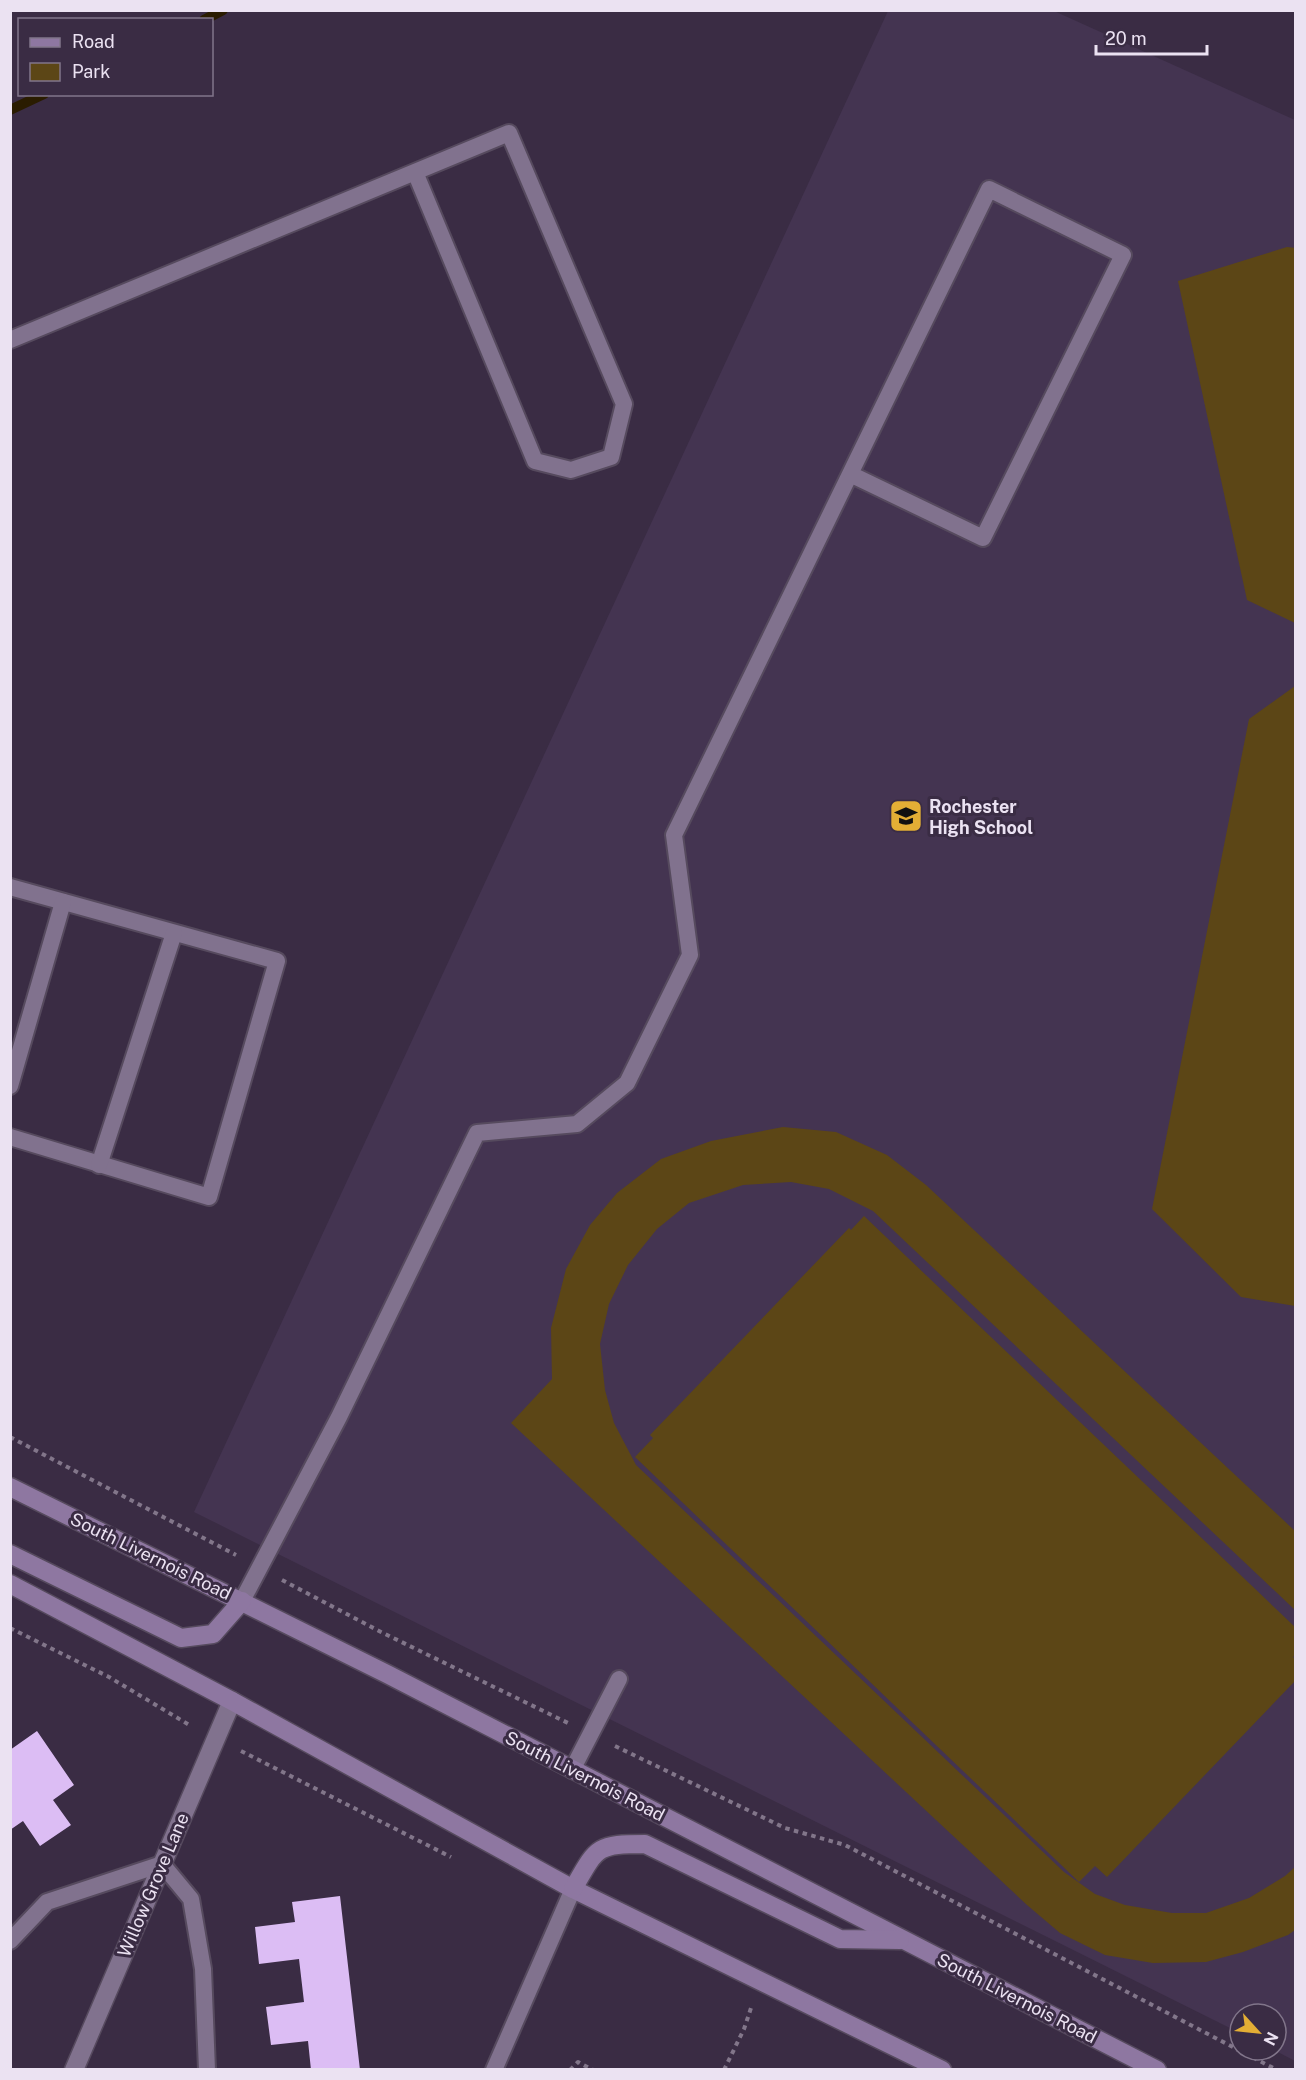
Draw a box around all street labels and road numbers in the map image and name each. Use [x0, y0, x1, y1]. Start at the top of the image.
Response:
street label: South Livernois Road [67, 1508, 235, 1604]
street label: South Livernois Road [502, 1727, 668, 1825]
street label: Willow Grove Lane [113, 1810, 193, 1960]
street label: South Livernois Road [934, 1949, 1100, 2047]

